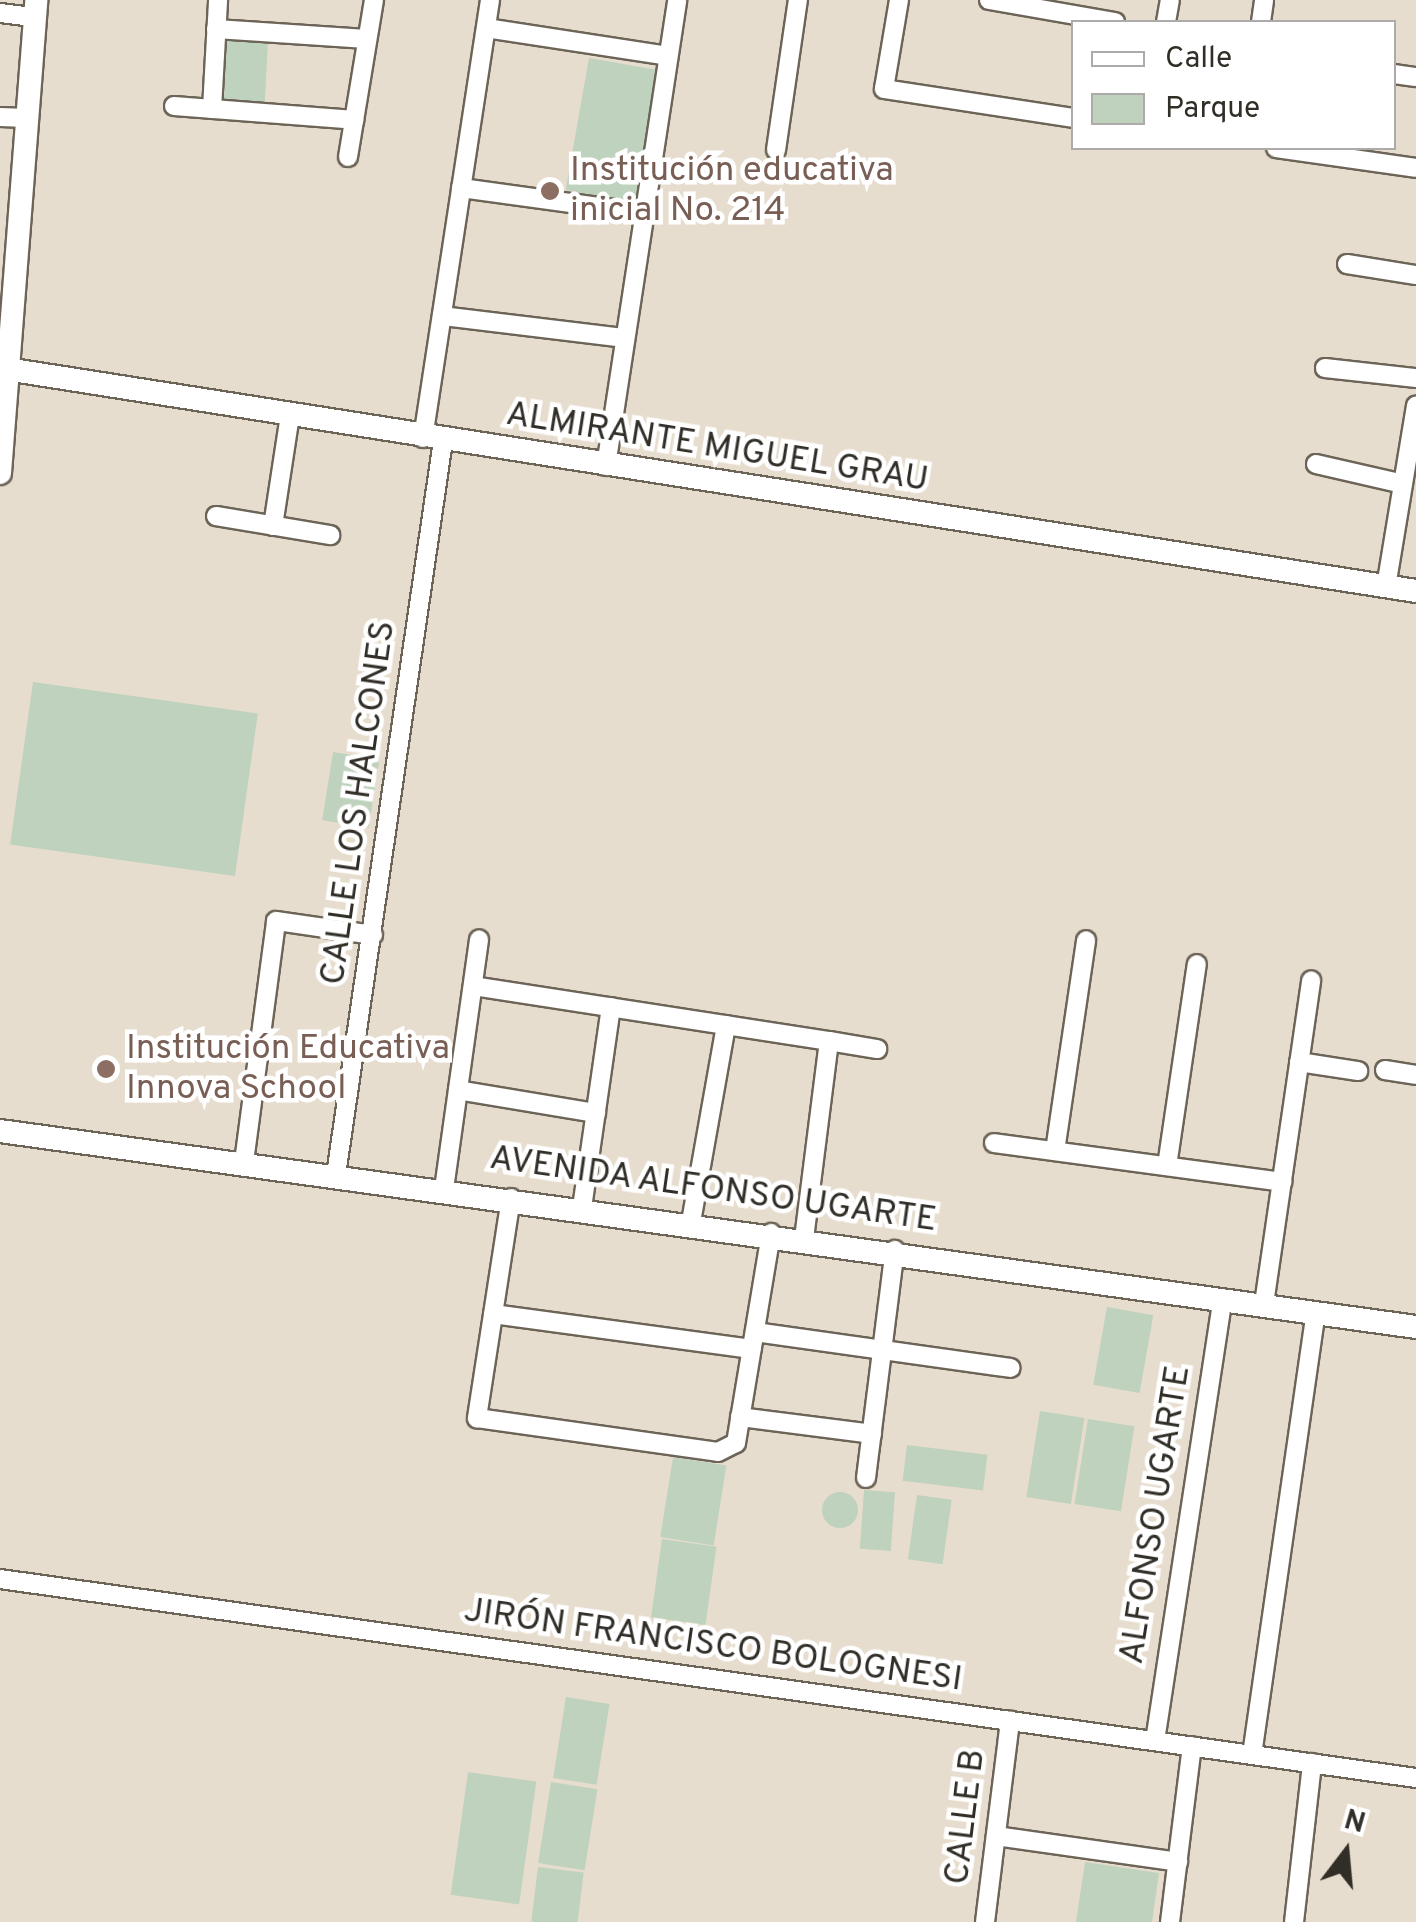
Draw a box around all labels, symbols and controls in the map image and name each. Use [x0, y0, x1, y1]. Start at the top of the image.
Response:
legend [1071, 20, 1396, 150]
text: Calle [1165, 41, 1232, 78]
text: Parque [1165, 91, 1260, 128]
place label: Institución educativa inicial No. 214 [570, 150, 894, 232]
marker: Institución educativa inicial No. 214 [539, 180, 561, 202]
street label: ALMIRANTE MIGUEL GRAU [503, 394, 931, 502]
street label: CALLE LOS HALCONES [313, 618, 405, 988]
place label: Institución Educativa Innova School [126, 1028, 450, 1110]
marker: Institución Educativa Innova School [95, 1058, 117, 1080]
street label: AVENIDA ALFONSO UGARTE [485, 1138, 941, 1242]
street label: ALFONSO UGARTE [1112, 1363, 1200, 1667]
street label: JIRÓN FRANCISCO BOLOGNESI [461, 1590, 965, 1702]
street label: CALLE B [937, 1747, 995, 1887]
north arrow [1296, 1802, 1396, 1902]
text: N [1340, 1803, 1369, 1843]

